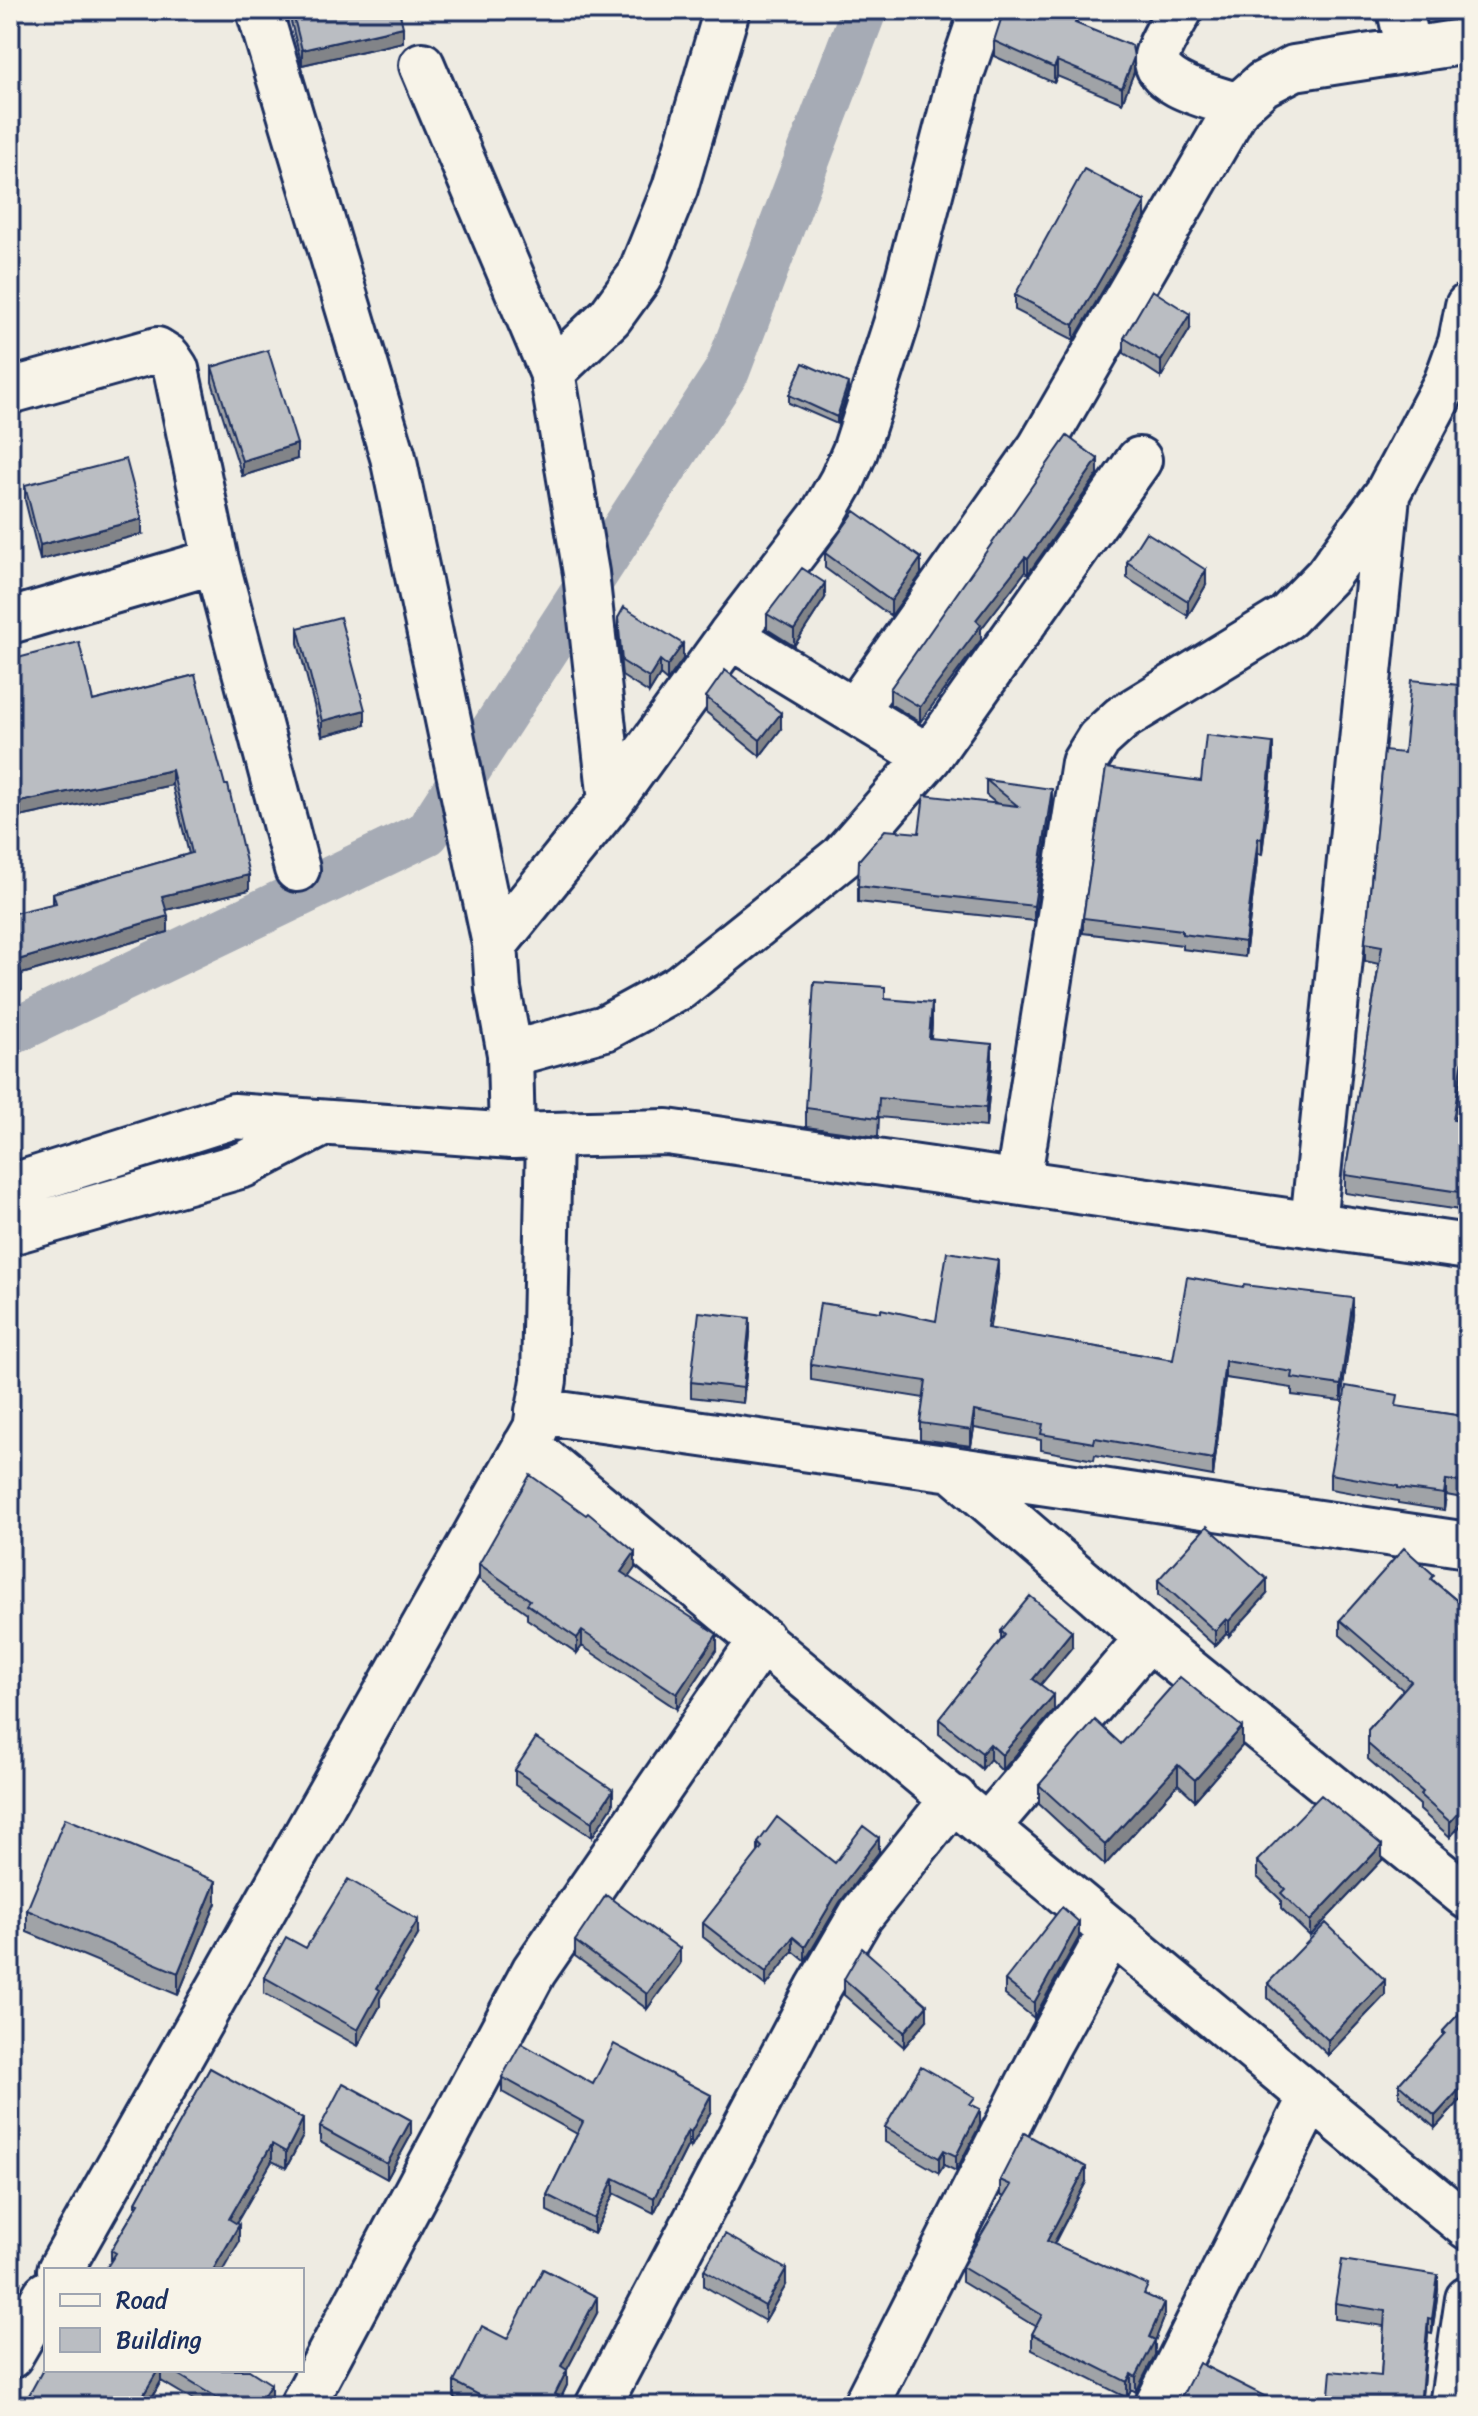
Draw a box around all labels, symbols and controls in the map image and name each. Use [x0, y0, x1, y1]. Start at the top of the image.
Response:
legend [44, 2268, 304, 2372]
text: Road [116, 2279, 170, 2321]
text: Building [116, 2319, 202, 2361]

